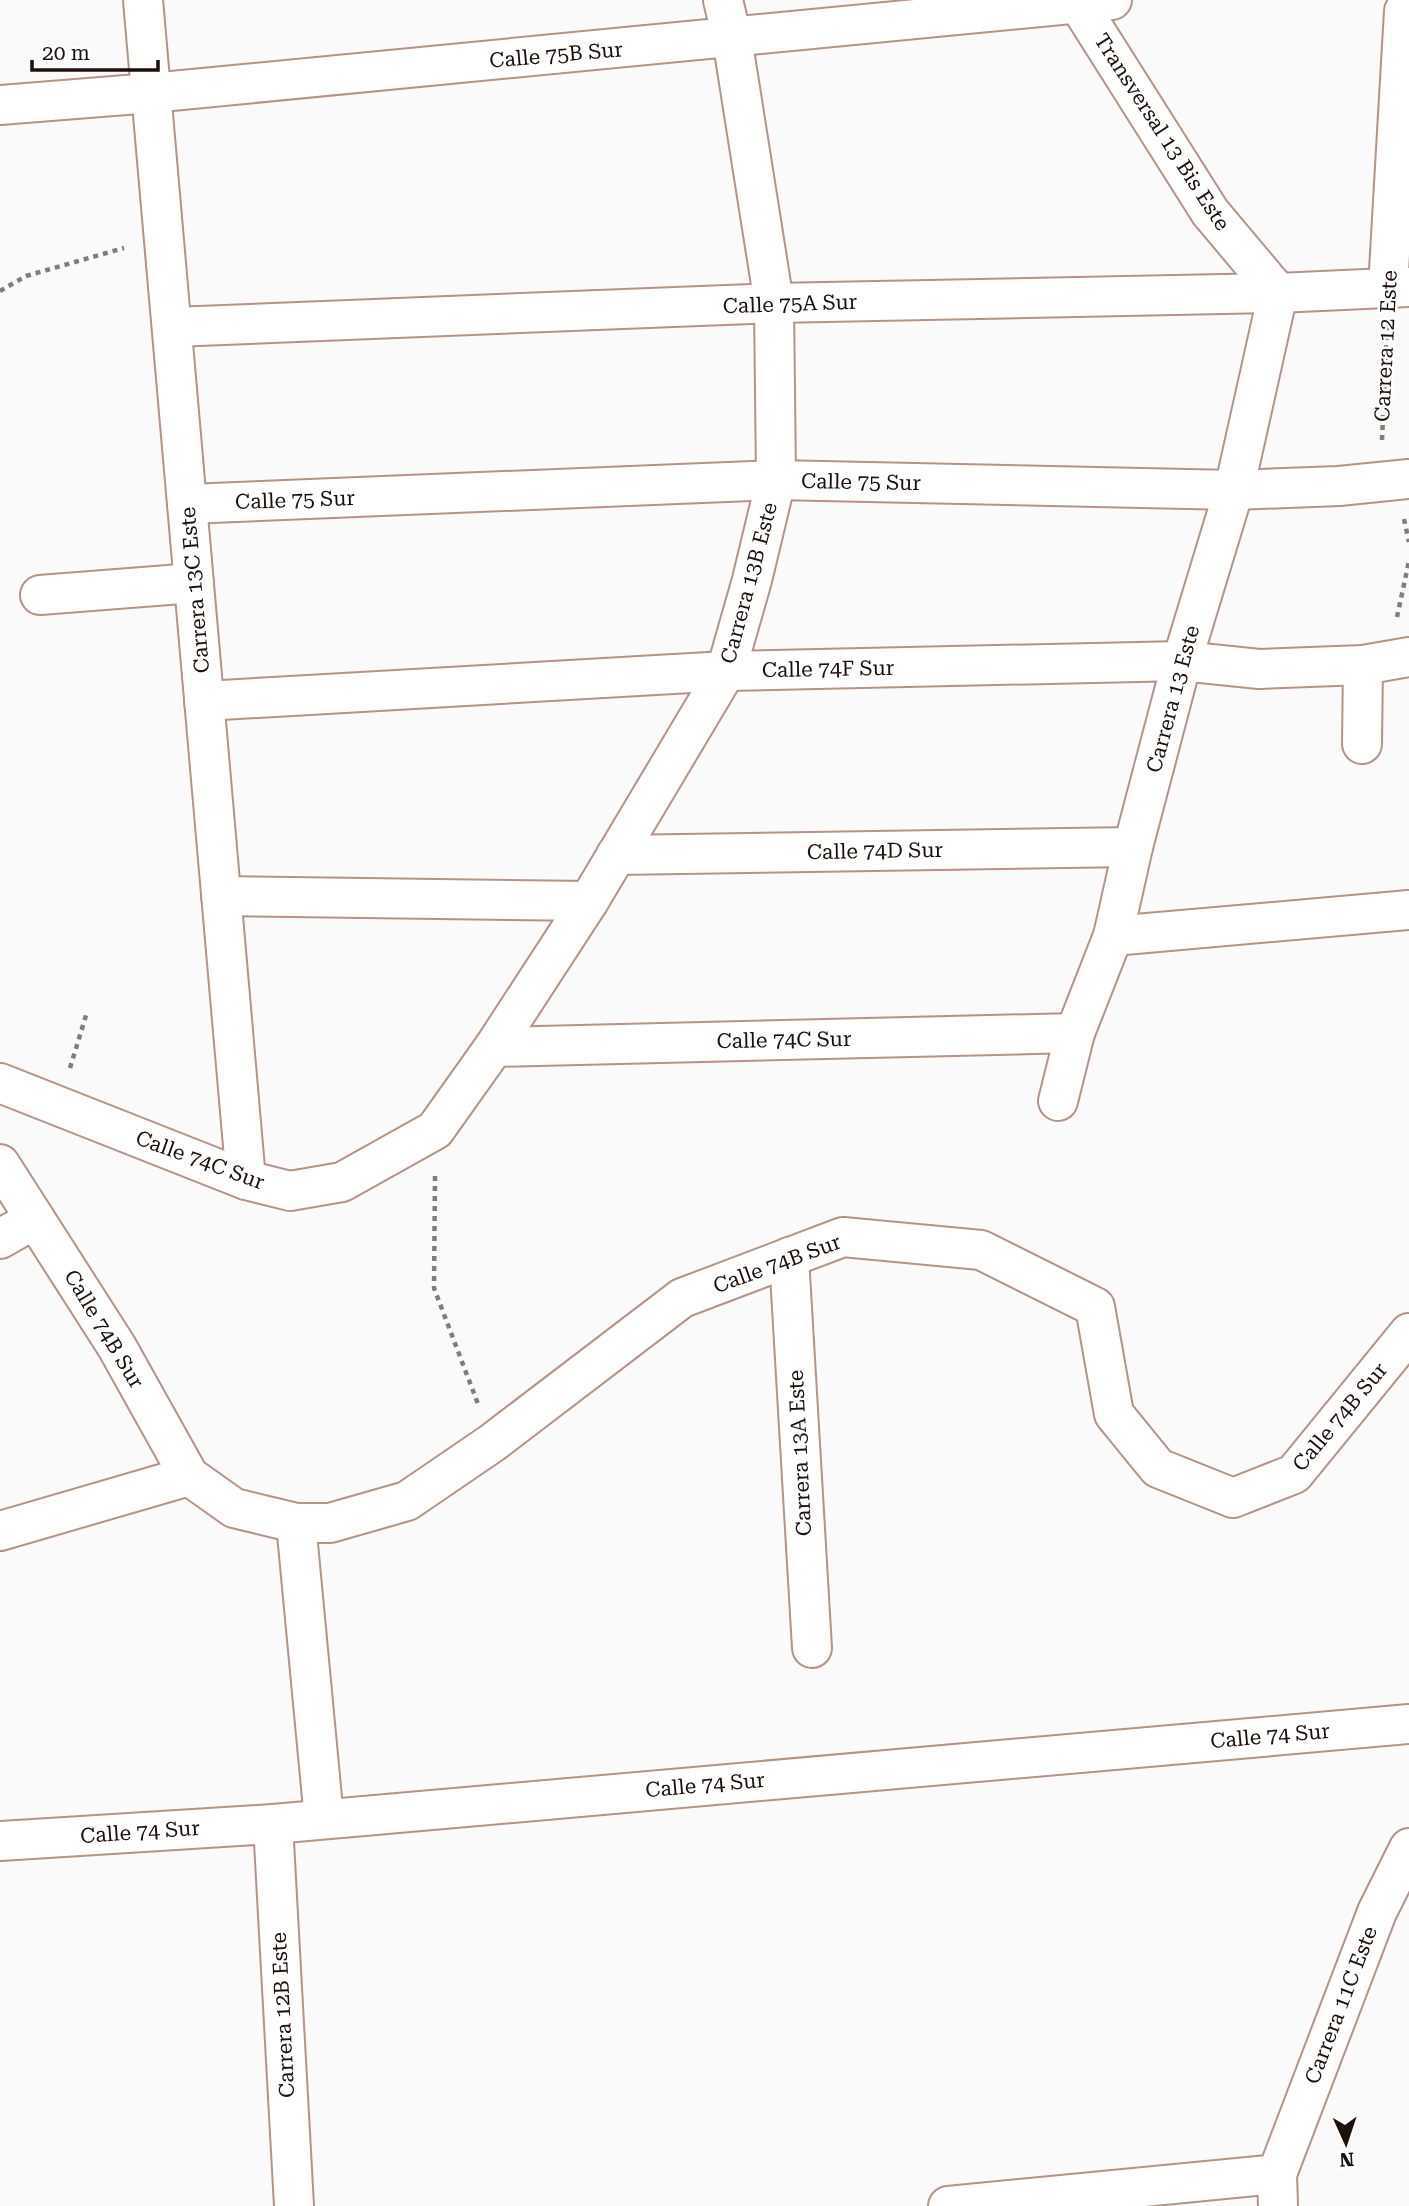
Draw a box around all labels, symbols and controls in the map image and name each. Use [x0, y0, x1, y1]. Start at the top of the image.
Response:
scale bar [32, 28, 158, 72]
street label: Transversal 13 Bis Este [1089, 29, 1235, 235]
street label: Calle 75B Sur [488, 37, 624, 73]
text: 20 m [42, 41, 90, 65]
street label: Carrera 12 Este [1370, 270, 1402, 422]
street label: Calle 75A Sur [722, 290, 858, 318]
street label: Calle 75 Sur [801, 469, 922, 495]
street label: Calle 75 Sur [235, 486, 356, 514]
street label: Carrera 13B Este [716, 500, 782, 666]
street label: Carrera 13C Este [176, 506, 214, 674]
street label: Carrera 13 Este [1142, 623, 1204, 775]
street label: Calle 74F Sur [762, 656, 895, 682]
street label: Calle 74D Sur [807, 838, 944, 864]
street label: Calle 74C Sur [716, 1027, 852, 1053]
street label: Calle 74C Sur [132, 1126, 268, 1194]
street label: Calle 74B Sur [710, 1230, 844, 1298]
street label: Calle 74B Sur [59, 1265, 149, 1393]
street label: Calle 74B Sur [1288, 1358, 1392, 1476]
street label: Carrera 13A Este [784, 1369, 816, 1537]
street label: Calle 74 Sur [1209, 1719, 1331, 1753]
street label: Calle 74 Sur [644, 1768, 766, 1802]
street label: Calle 74 Sur [79, 1816, 201, 1848]
street label: Carrera 11C Este [1300, 1923, 1382, 2087]
street label: Carrera 12B Este [267, 1932, 299, 2098]
north arrow [1311, 2108, 1381, 2178]
text: N [1339, 2148, 1355, 2171]

